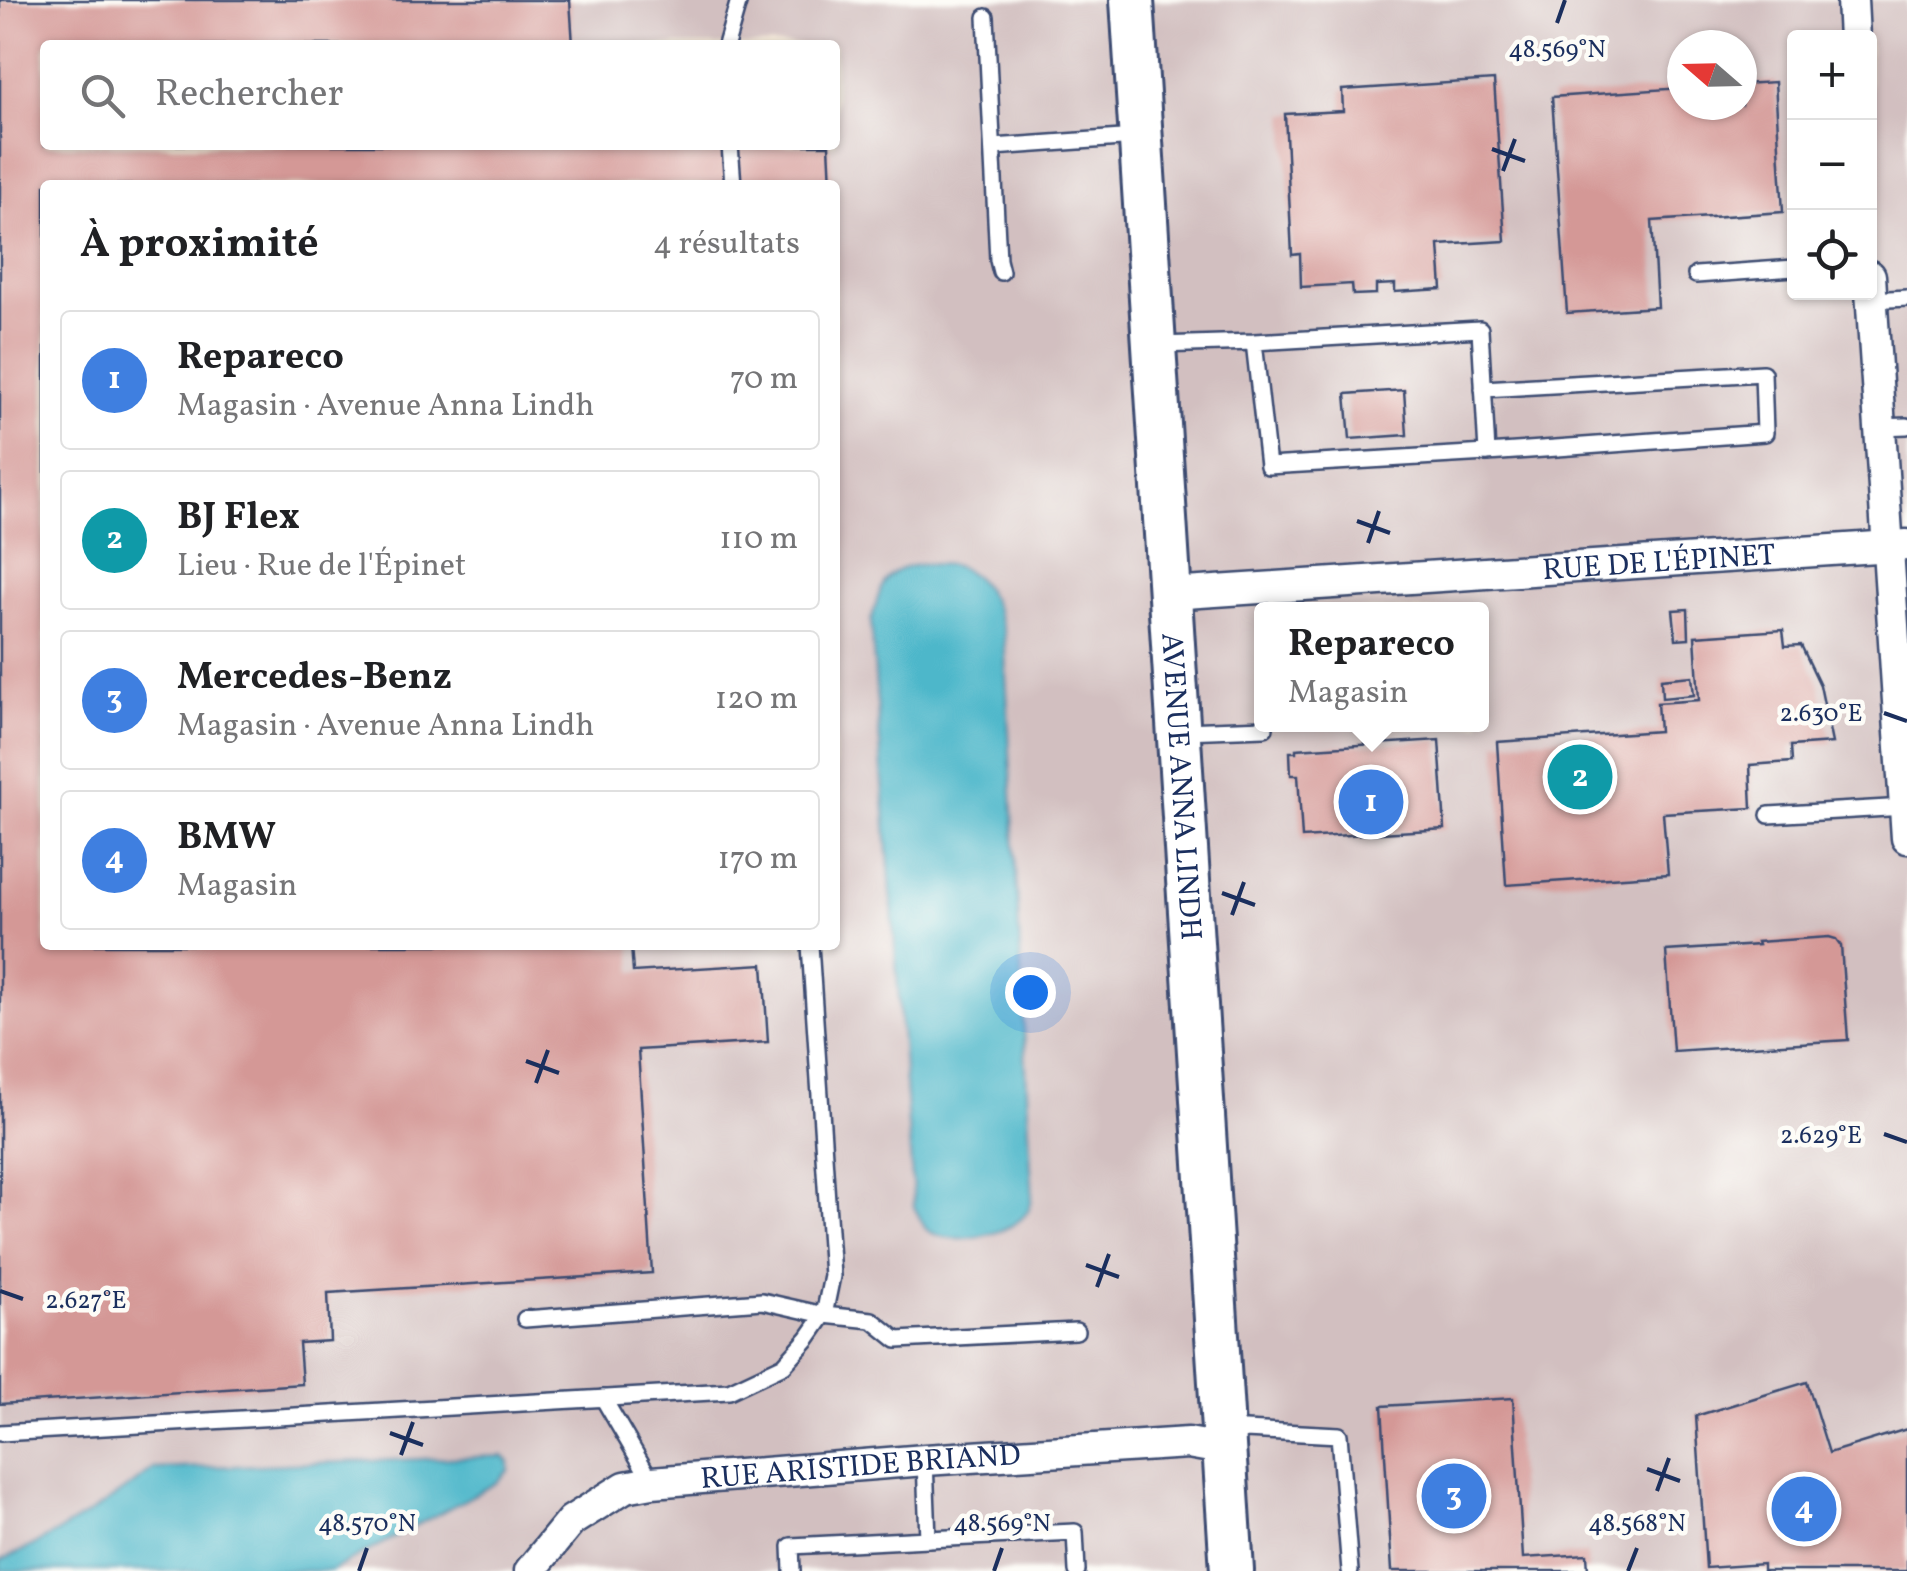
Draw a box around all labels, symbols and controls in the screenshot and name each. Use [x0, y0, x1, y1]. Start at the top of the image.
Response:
north arrow [1667, 30, 1757, 120]
map controls [1787, 30, 1877, 300]
button: + [1787, 30, 1877, 120]
text: 48.569°N [1508, 33, 1606, 68]
search box [40, 40, 840, 150]
icon: search [75, 68, 130, 123]
text: Rechercher [155, 69, 343, 122]
button: − [1787, 120, 1877, 210]
button: locate [1787, 210, 1877, 300]
text: À proximité [80, 216, 319, 275]
text: 4 résultats [653, 223, 800, 267]
text: Repareco [177, 332, 344, 385]
text: 1 [108, 358, 121, 402]
text: 70 m [730, 358, 798, 402]
text: Magasin · Avenue Anna Lindh [177, 385, 594, 429]
text: BJ Flex [177, 492, 300, 545]
text: 2 [106, 518, 123, 562]
text: 110 m [719, 518, 798, 562]
street label: RUE DE L'ÉPINET [1541, 535, 1777, 592]
text: Lieu · Rue de l'Épinet [177, 545, 466, 589]
popup [1254, 602, 1489, 732]
text: Repareco [1288, 619, 1455, 672]
street label: AVENUE ANNA LINDH [1149, 631, 1211, 942]
text: Mercedes-Benz [177, 652, 452, 705]
text: Magasin [1288, 672, 1408, 716]
text: 3 [106, 678, 123, 722]
text: 120 m [715, 678, 798, 722]
text: 2.630°E [1780, 697, 1862, 732]
text: Magasin · Avenue Anna Lindh [177, 705, 594, 749]
pin: 2 [1548, 740, 1612, 814]
pin: 1 [1338, 764, 1404, 840]
text: BMW [177, 812, 276, 865]
text: 4 [105, 838, 124, 882]
text: 170 m [717, 838, 798, 882]
text: Magasin [177, 865, 297, 909]
your location [1005, 967, 1056, 1018]
text: 2.629°E [1780, 1119, 1862, 1154]
text: 2.627°E [45, 1284, 127, 1319]
street label: RUE ARISTIDE BRIAND [699, 1435, 1022, 1501]
pin: 3 [1422, 1458, 1486, 1534]
pin: 4 [1772, 1472, 1836, 1546]
text: 48.570°N [318, 1507, 416, 1542]
text: 48.569°N [953, 1507, 1051, 1542]
text: 48.568°N [1588, 1507, 1686, 1542]

